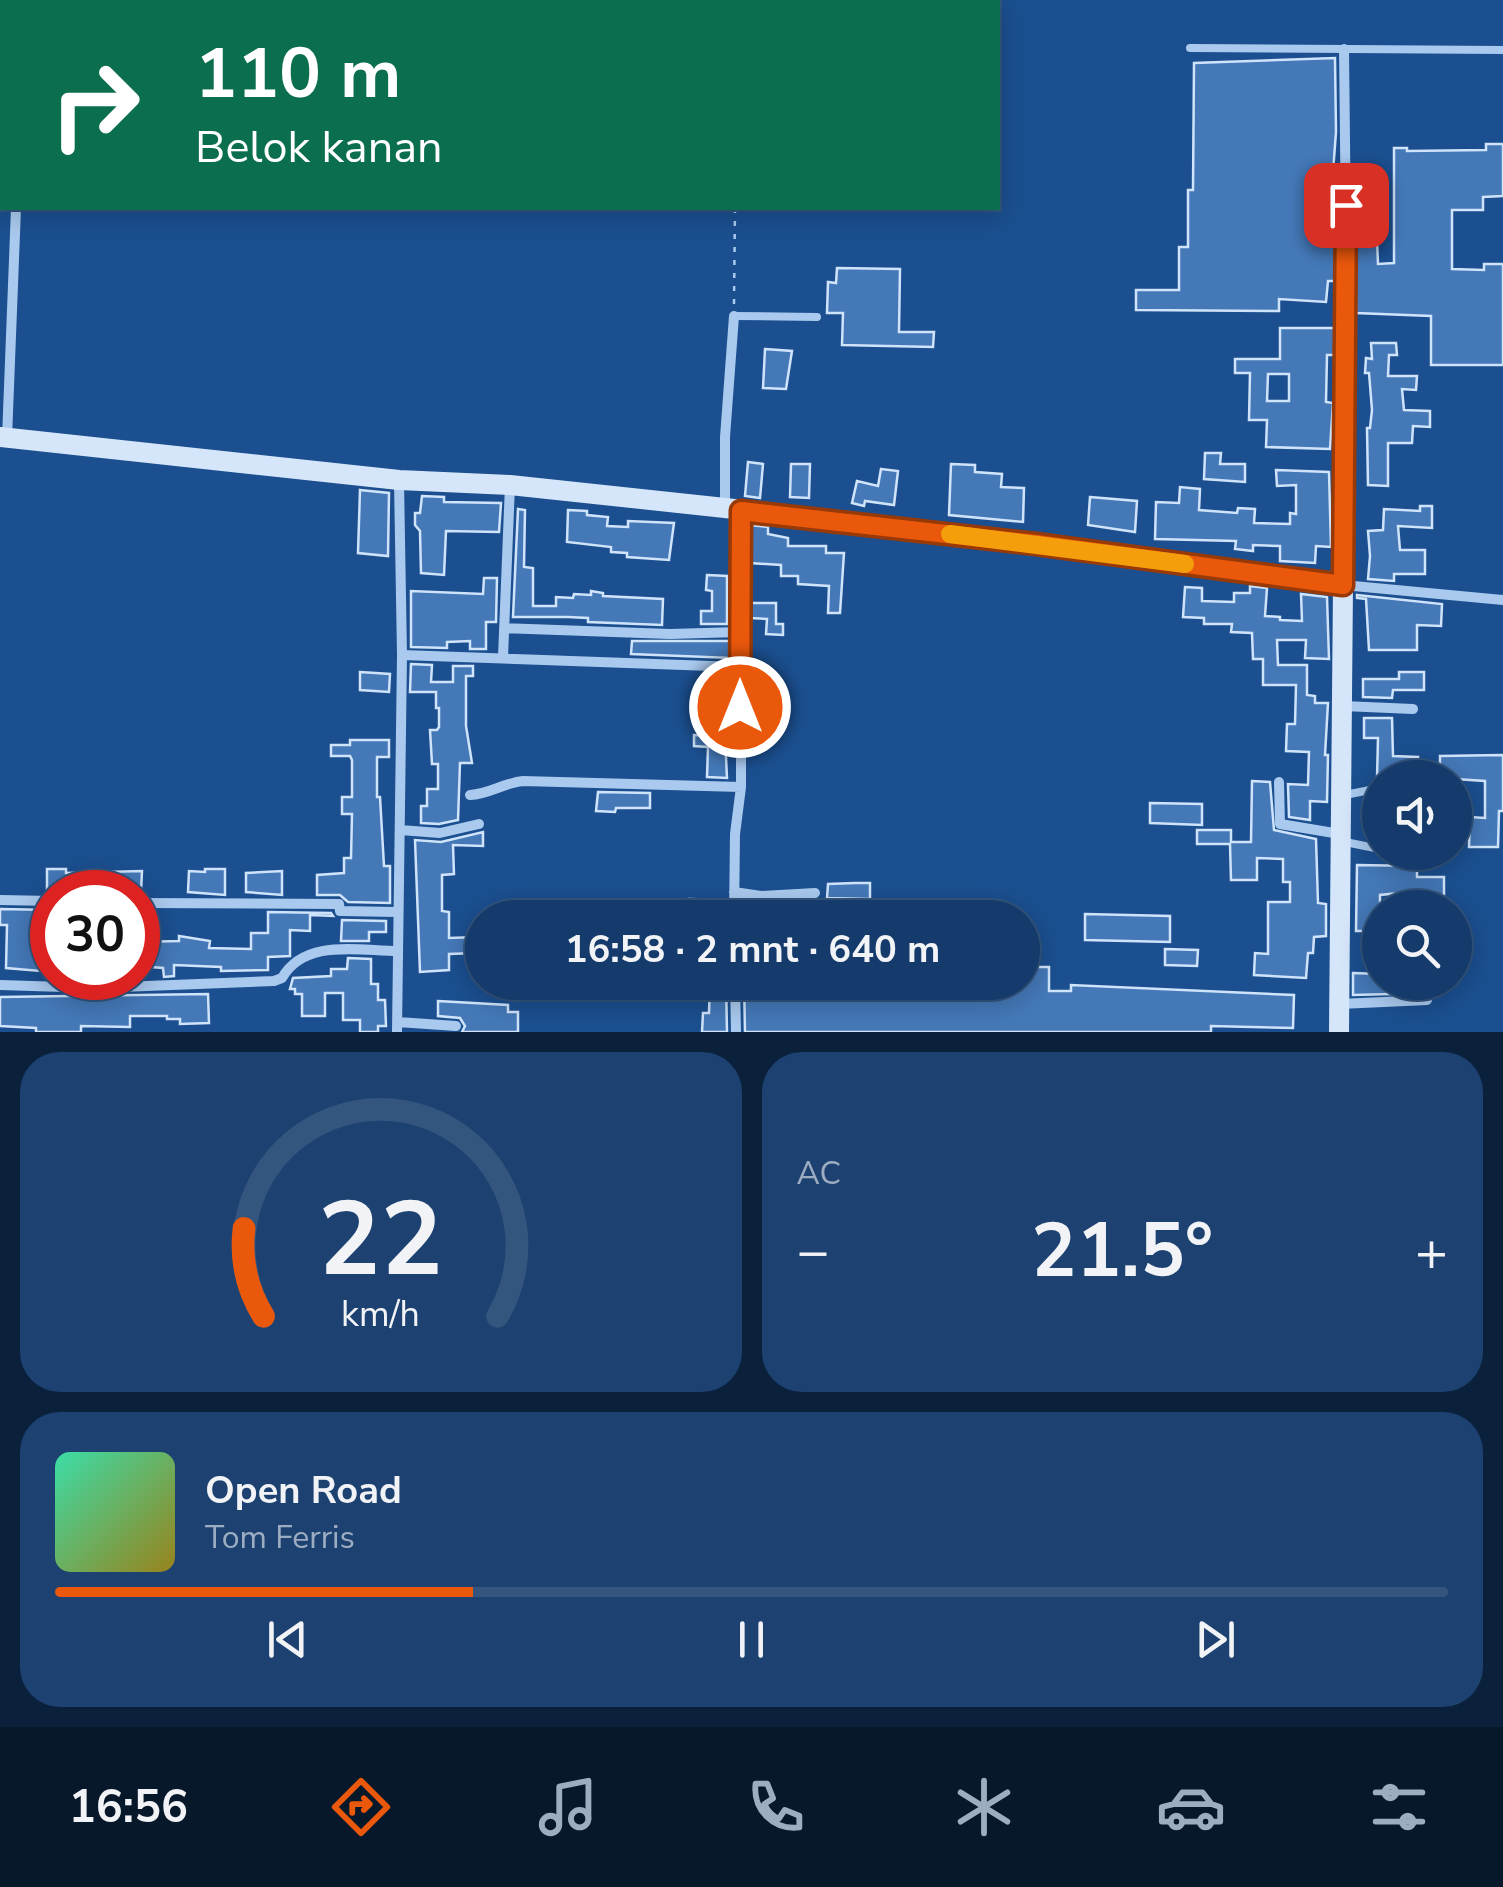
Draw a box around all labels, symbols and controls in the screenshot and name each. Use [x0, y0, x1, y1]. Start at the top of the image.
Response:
text: 110 m [195, 26, 401, 122]
icon: right [30, 40, 160, 170]
text: Belok kanan [195, 117, 443, 178]
pin [1304, 163, 1389, 248]
icon: arrive [1319, 178, 1374, 233]
position arrow [688, 655, 792, 759]
map controls [1362, 760, 1472, 1000]
button: sound [1362, 760, 1472, 870]
speed limit sign: 30 [30, 870, 160, 1000]
button: search [1362, 890, 1472, 1000]
text: 16:58 · 2 mnt · 640 m [565, 924, 940, 975]
text: AC [797, 1152, 841, 1195]
text: 22 [318, 1169, 443, 1311]
text: 21.5° [1031, 1200, 1213, 1302]
text: − [797, 1214, 830, 1289]
text: + [1415, 1214, 1448, 1289]
text: km/h [341, 1290, 420, 1339]
text: Open Road [205, 1465, 402, 1516]
text: Tom Ferris [205, 1516, 355, 1559]
icon: previous [260, 1612, 315, 1667]
icon: pause [724, 1612, 779, 1667]
icon: next [1188, 1612, 1243, 1667]
icon: directions [326, 1772, 396, 1842]
icon: music [533, 1772, 603, 1842]
icon: phone [741, 1772, 811, 1842]
icon: climate [949, 1772, 1019, 1842]
icon: car [1156, 1772, 1226, 1842]
icon: filters [1364, 1772, 1434, 1842]
text: 16:56 [69, 1777, 188, 1838]

